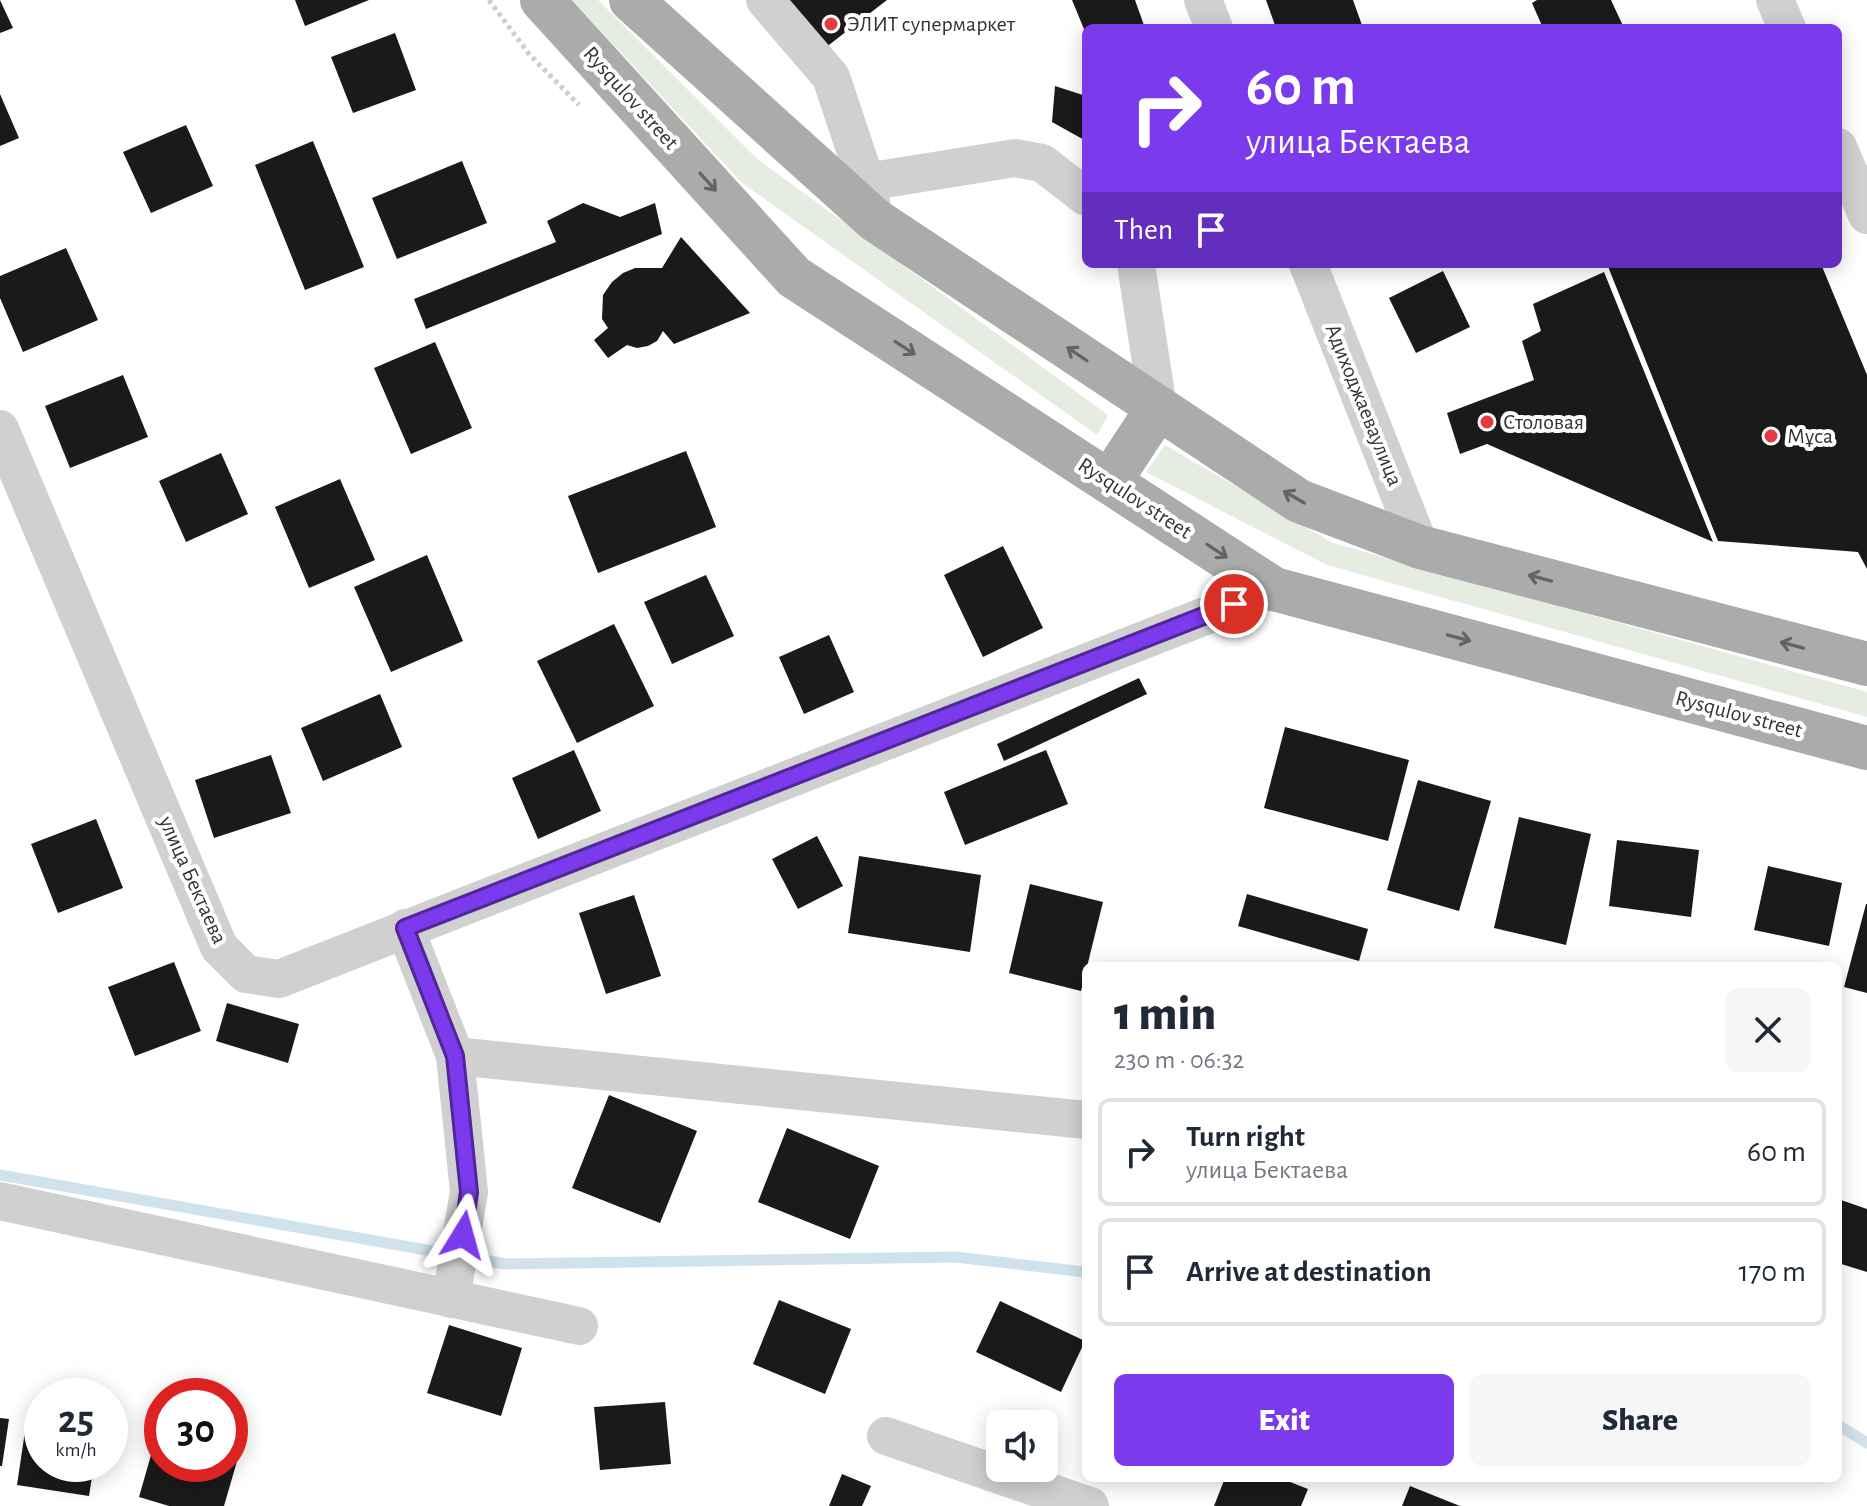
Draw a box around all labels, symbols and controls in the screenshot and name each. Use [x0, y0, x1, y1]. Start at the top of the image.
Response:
place label: ЭЛИТ супермаркет [847, 13, 1016, 35]
marker: ЭЛИТ супермаркет [822, 15, 840, 33]
street label: Rysqulov street [579, 42, 683, 154]
icon: right [1114, 56, 1218, 160]
text: 60 m [1246, 59, 1356, 115]
text: улица Бектаева [1246, 124, 1470, 160]
one-way arrow [698, 172, 717, 192]
icon: arrive [1189, 208, 1233, 252]
text: Then [1114, 215, 1173, 245]
street label: Адиходжаеваулица [1321, 321, 1407, 489]
one-way arrow [893, 340, 915, 357]
one-way arrow [1066, 346, 1088, 362]
place label: Столовая [1503, 411, 1584, 433]
marker: Столовая [1478, 413, 1496, 431]
place label: Мұса [1787, 425, 1833, 447]
marker: Мұса [1762, 427, 1780, 445]
street label: Rysqulov street [1074, 453, 1196, 543]
one-way arrow [1283, 489, 1306, 505]
one-way arrow [1205, 543, 1227, 559]
pin [1200, 570, 1268, 638]
one-way arrow [1528, 570, 1554, 585]
icon: arrive [1212, 582, 1256, 626]
one-way arrow [1446, 632, 1471, 647]
one-way arrow [1779, 636, 1805, 651]
street label: Rysqulov street [1673, 687, 1805, 741]
street label: улица Бектаева [155, 812, 231, 947]
button: close [1726, 988, 1810, 1072]
text: 1 min [1114, 991, 1216, 1039]
text: 230 m · 06:32 [1114, 1047, 1244, 1073]
text: Turn right [1186, 1122, 1305, 1152]
icon: right [1118, 1130, 1162, 1174]
text: 60 m [1747, 1137, 1806, 1167]
text: улица Бектаева [1186, 1157, 1348, 1183]
position arrow [421, 1193, 505, 1277]
icon: arrive [1118, 1250, 1162, 1294]
text: Arrive at destination [1186, 1257, 1432, 1287]
text: 170 m [1738, 1257, 1806, 1287]
button: Exit [1114, 1374, 1454, 1466]
button: Share [1470, 1374, 1810, 1466]
speed limit sign: 30 [144, 1378, 248, 1482]
text: 25 [58, 1400, 94, 1440]
map controls [986, 1410, 1058, 1482]
button: sound [986, 1410, 1058, 1482]
text: km/h [55, 1440, 97, 1460]

